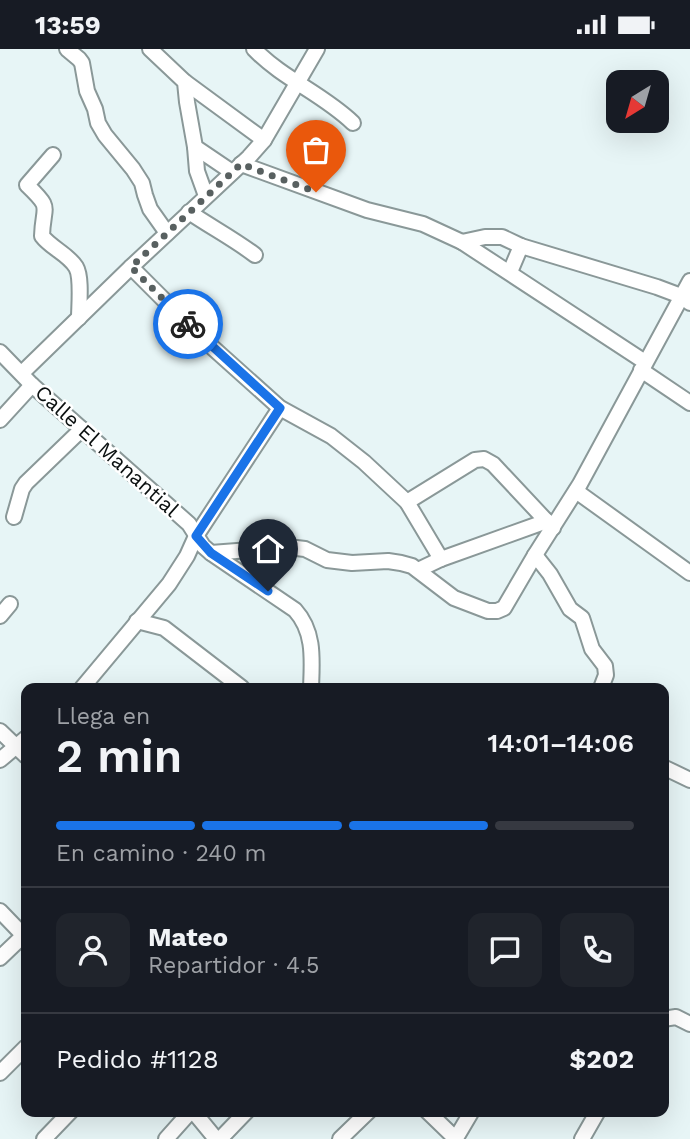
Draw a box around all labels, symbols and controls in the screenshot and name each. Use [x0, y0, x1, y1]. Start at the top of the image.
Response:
text: 13:59 [35, 10, 101, 40]
north arrow [606, 70, 668, 133]
map controls [606, 70, 669, 133]
pin [286, 120, 346, 192]
icon: bag [297, 131, 335, 169]
courier [153, 289, 223, 359]
icon: bike [169, 305, 207, 343]
street label: Calle El Manantial [30, 380, 185, 522]
pin [238, 519, 298, 591]
icon: home [249, 530, 287, 568]
text: Llega en [56, 703, 150, 730]
text: 14:01–14:06 [487, 728, 634, 758]
text: 2 min [56, 729, 182, 783]
text: En camino · 240 m [56, 840, 266, 867]
button: person [56, 913, 130, 987]
button: chat [468, 913, 542, 987]
button: phone [560, 913, 634, 987]
text: Mateo [148, 922, 228, 952]
text: Repartidor · 4.5 [148, 952, 319, 979]
text: Pedido #1128 [56, 1044, 219, 1074]
text: $202 [570, 1044, 634, 1074]

